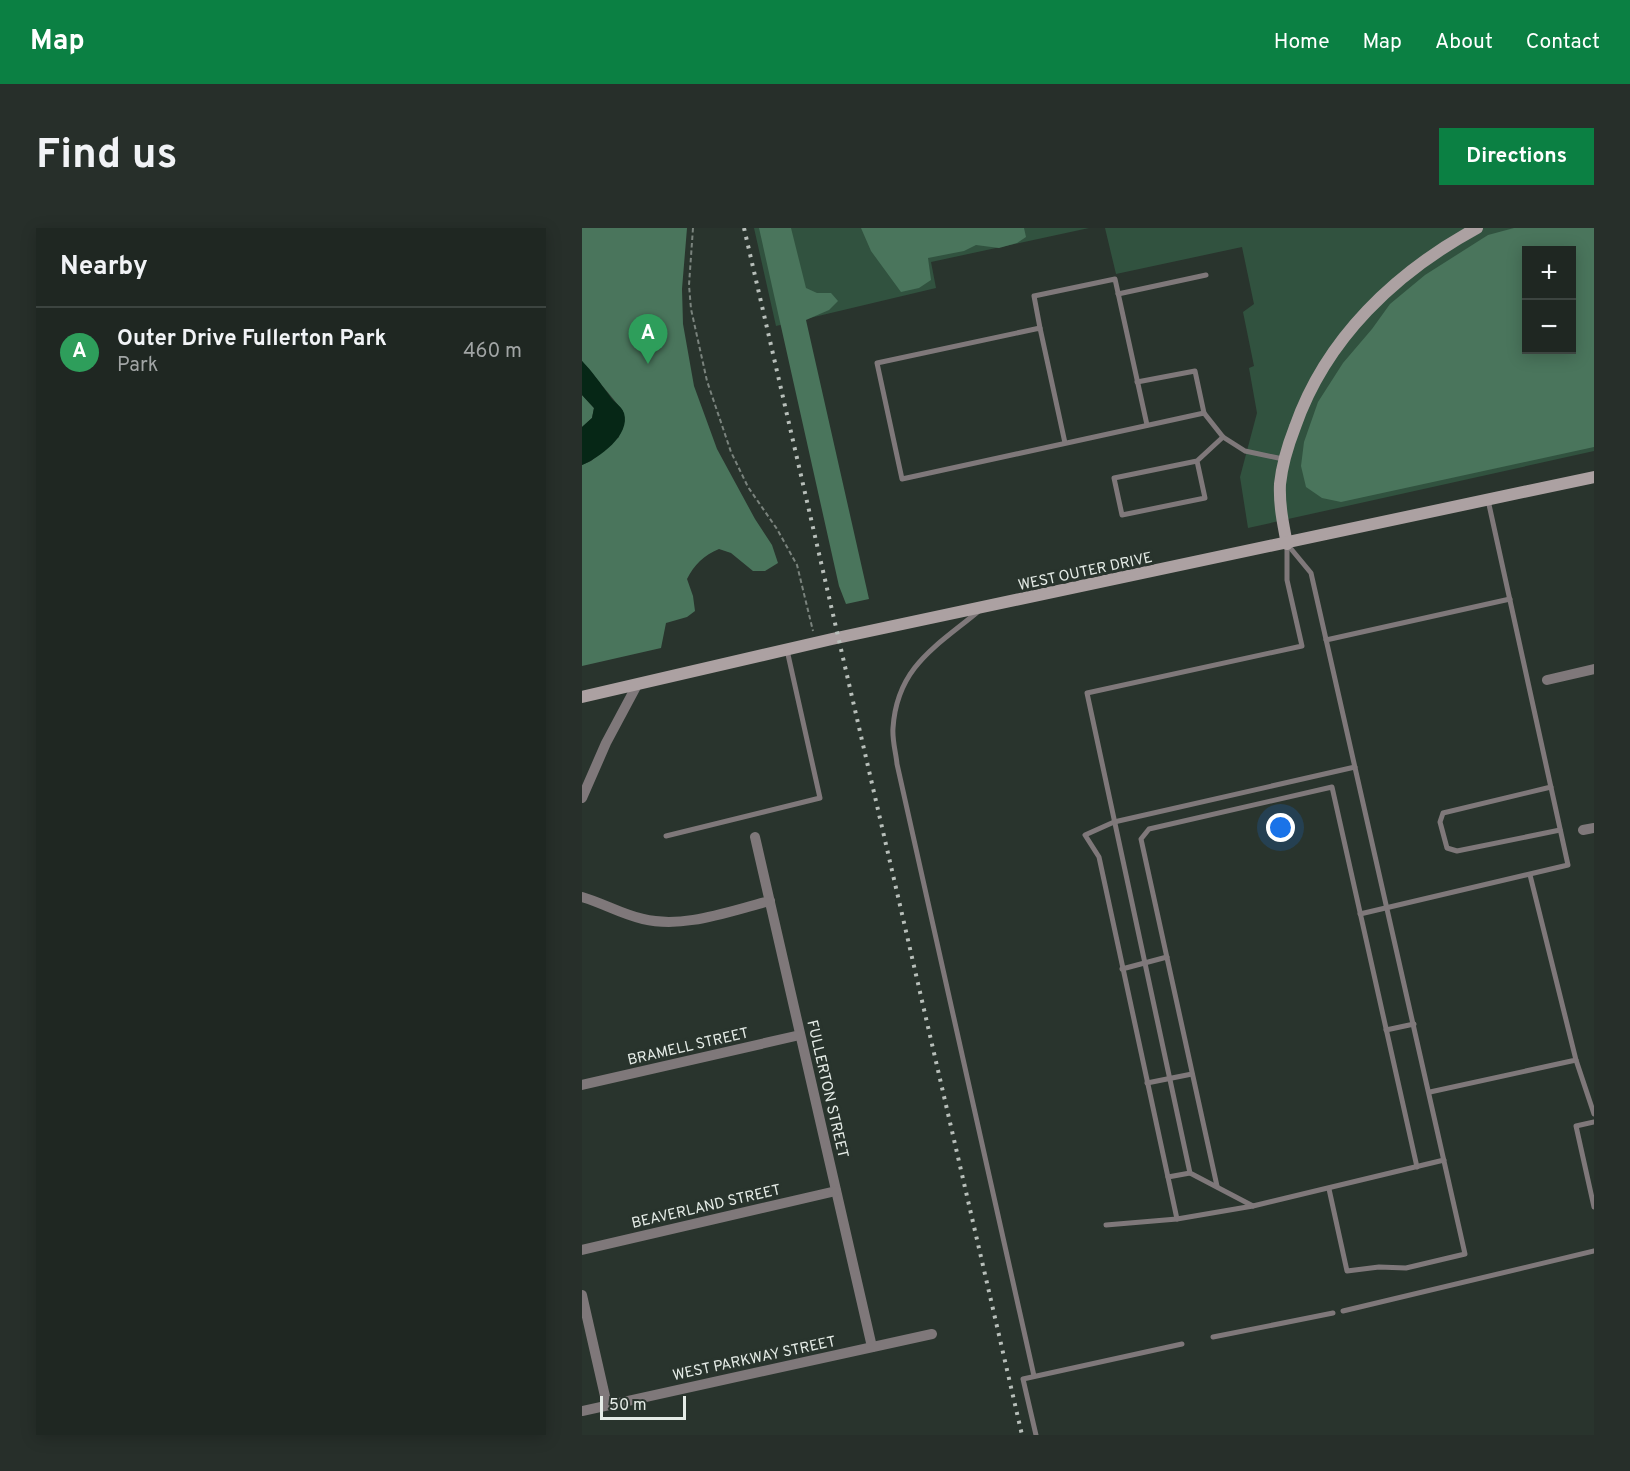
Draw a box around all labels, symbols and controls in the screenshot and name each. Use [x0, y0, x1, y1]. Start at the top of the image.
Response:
text: Map [30, 24, 85, 60]
text: Home [1274, 29, 1330, 56]
text: Map [1363, 29, 1402, 56]
text: About [1435, 29, 1493, 56]
text: Contact [1526, 29, 1600, 56]
button: Directions [1439, 128, 1594, 185]
text: Find us [36, 130, 177, 183]
map controls [1522, 246, 1576, 354]
button: + [1522, 246, 1576, 300]
text: Nearby [60, 251, 148, 284]
button: − [1522, 300, 1576, 354]
pin: A [628, 314, 668, 364]
text: Outer Drive Fullerton Park [117, 326, 387, 353]
text: A [72, 339, 87, 365]
text: 460 m [463, 339, 522, 365]
text: Park [117, 353, 158, 379]
street label: WEST OUTER DRIVE [1016, 549, 1154, 596]
your location [1266, 813, 1295, 842]
street label: FULLERTON STREET [801, 1018, 852, 1160]
street label: BRAMELL STREET [626, 1024, 751, 1071]
street label: BEAVERLAND STREET [630, 1181, 783, 1234]
street label: WEST PARKWAY STREET [671, 1333, 838, 1386]
scale bar [600, 1393, 686, 1420]
text: 50 m [609, 1396, 647, 1416]

